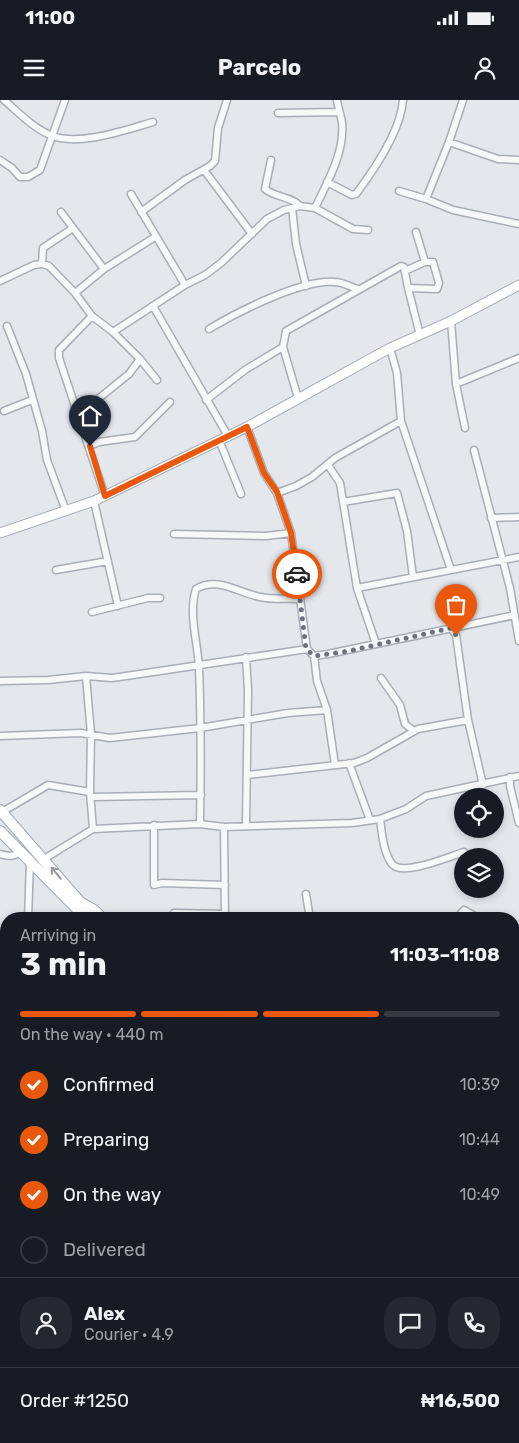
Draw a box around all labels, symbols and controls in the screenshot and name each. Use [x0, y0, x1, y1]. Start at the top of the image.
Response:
text: 11:00 [25, 6, 75, 29]
icon: menu [20, 54, 48, 82]
text: Parcelo [218, 54, 301, 81]
icon: person [471, 54, 499, 82]
pin [69, 395, 111, 446]
icon: home [76, 402, 104, 430]
courier [272, 549, 322, 599]
icon: car [283, 560, 311, 588]
pin [435, 584, 477, 635]
icon: bag [442, 591, 470, 619]
map controls [454, 788, 504, 898]
button: locate [454, 788, 504, 838]
button: layers [454, 848, 504, 898]
one-way arrow [51, 867, 62, 880]
text: Arriving in [20, 926, 96, 945]
text: 11:03–11:08 [390, 943, 500, 966]
text: 3 min [20, 945, 107, 983]
text: On the way · 440 m [20, 1025, 164, 1044]
icon: check [20, 1071, 48, 1099]
text: Confirmed [63, 1073, 154, 1096]
text: 10:39 [460, 1075, 500, 1094]
icon: check [20, 1126, 48, 1154]
text: Preparing [63, 1128, 149, 1151]
text: 10:44 [459, 1130, 500, 1149]
icon: check [20, 1181, 48, 1209]
text: On the way [63, 1183, 161, 1206]
text: 10:49 [460, 1185, 500, 1204]
text: Delivered [63, 1238, 146, 1261]
button: person [20, 1297, 72, 1349]
button: chat [384, 1297, 436, 1349]
button: phone [448, 1297, 500, 1349]
text: Alex [84, 1302, 125, 1325]
text: Courier · 4.9 [84, 1325, 174, 1344]
text: Order #1250 [20, 1389, 129, 1412]
text: ₦16,500 [421, 1389, 500, 1412]

